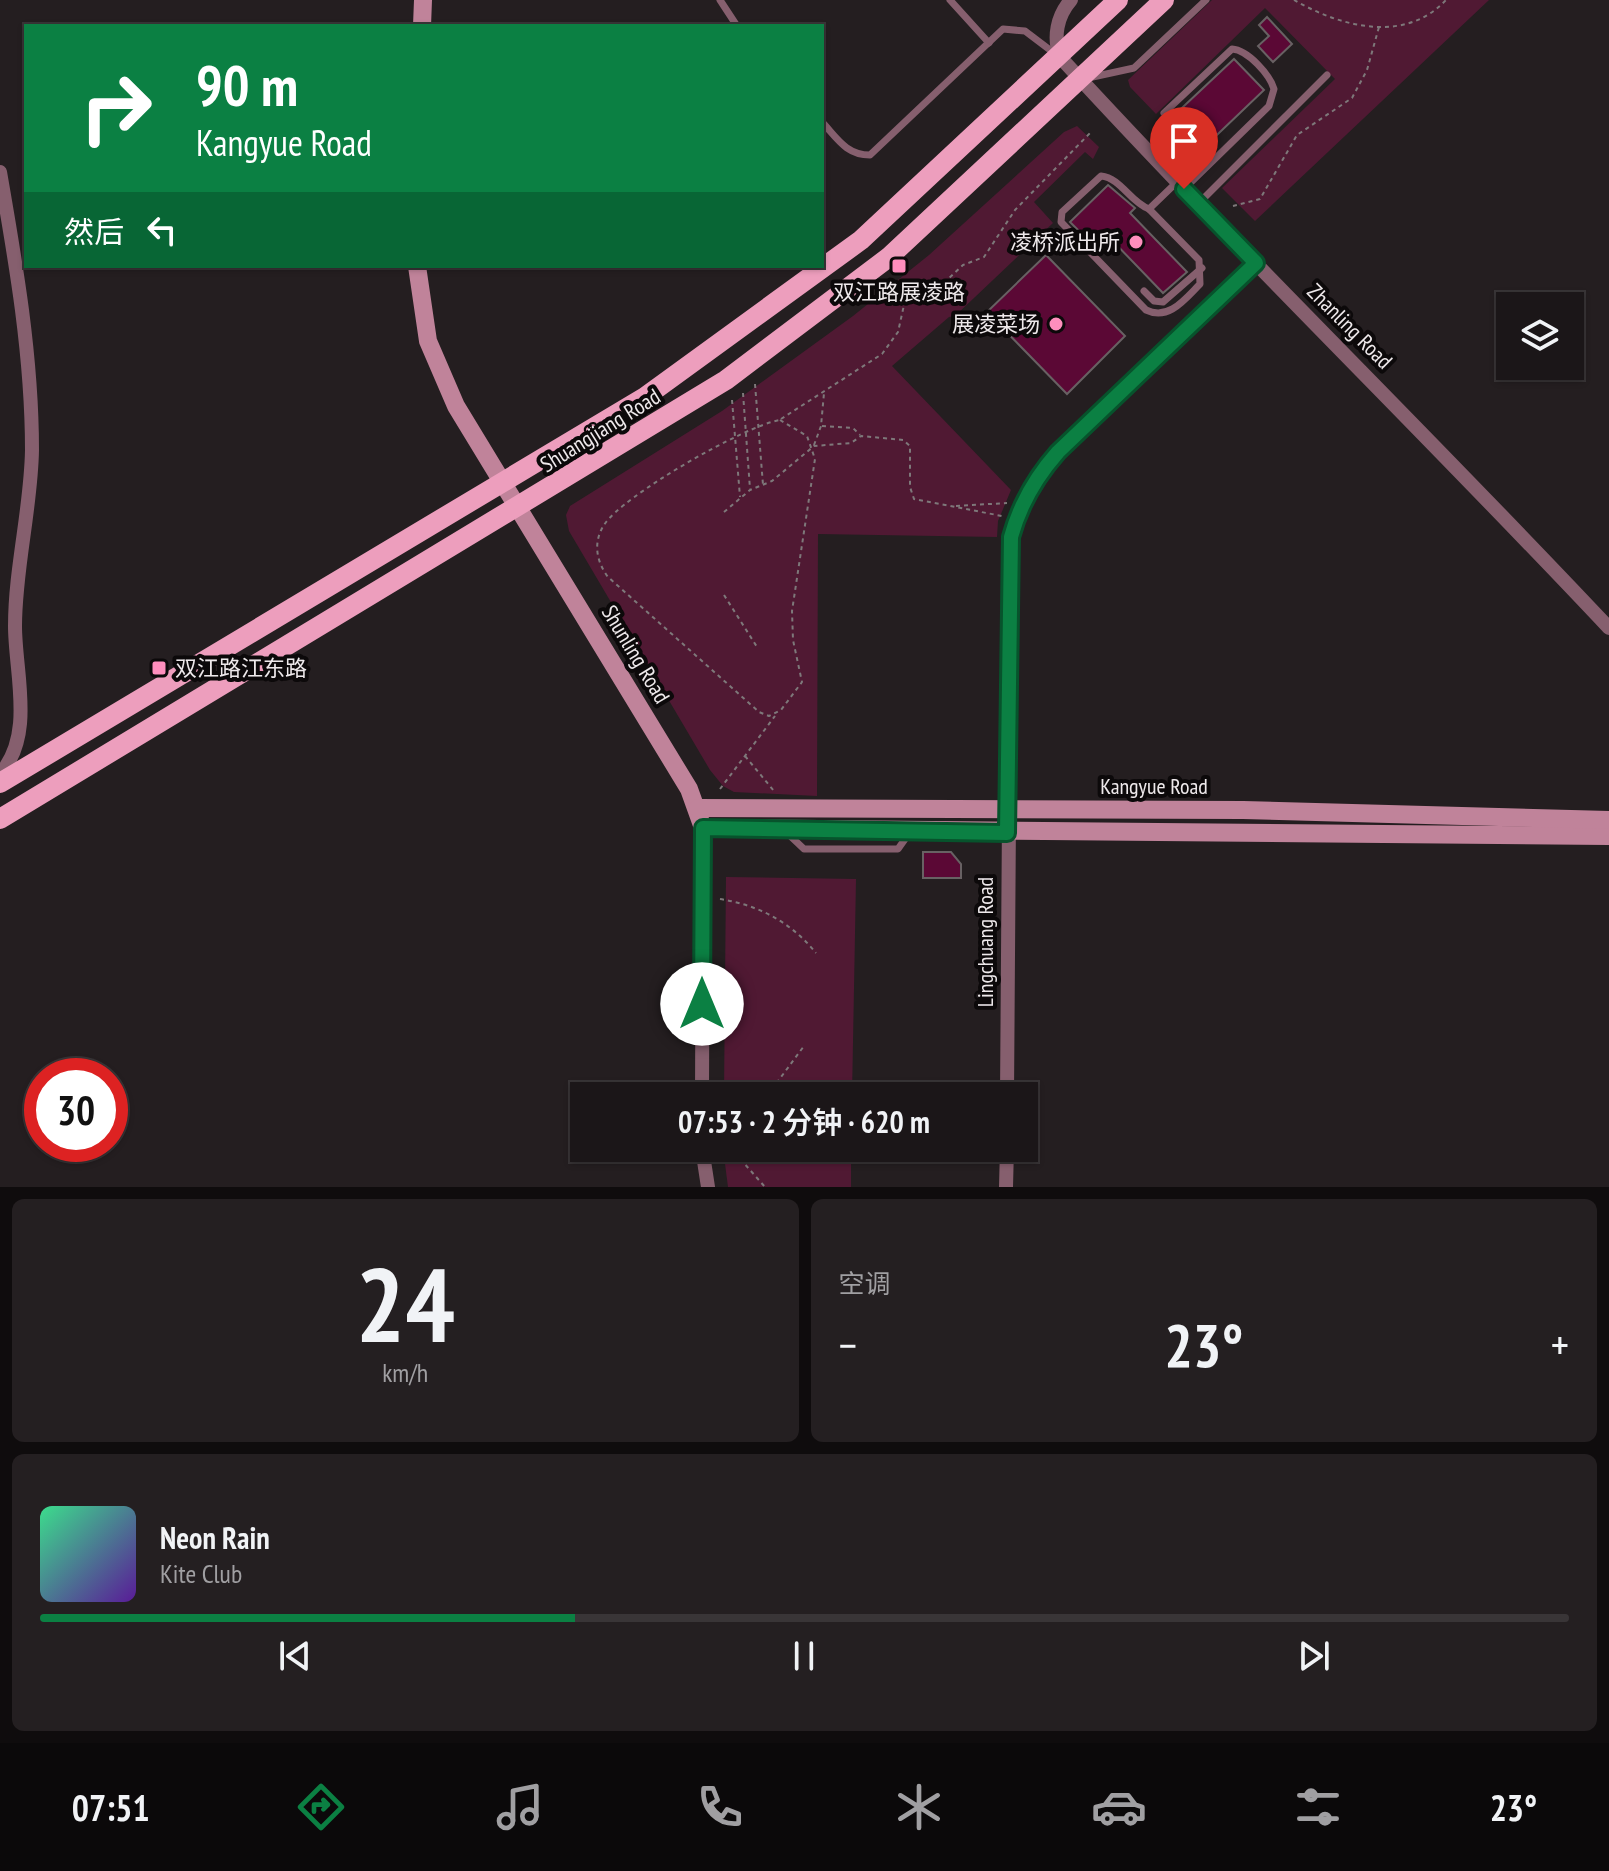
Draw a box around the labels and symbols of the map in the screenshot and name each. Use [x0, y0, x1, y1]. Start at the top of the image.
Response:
pin [1150, 107, 1218, 189]
place label: 凌桥派出所 [1010, 228, 1120, 256]
marker: 凌桥派出所 [1127, 233, 1145, 251]
marker: 双江路展凌路 [890, 257, 908, 275]
place label: 双江路展凌路 [833, 278, 965, 306]
street label: Zhanling Road [1302, 278, 1398, 374]
place label: 展凌菜场 [952, 310, 1040, 338]
marker: 展凌菜场 [1047, 315, 1065, 333]
street label: Shuangjiang Road [535, 382, 665, 478]
street label: Shunling Road [596, 600, 676, 708]
place label: 双江路江东路 [175, 654, 307, 682]
marker: 双江路江东路 [150, 659, 168, 677]
street label: Kangyue Road [1100, 772, 1208, 800]
street label: Lingchuang Road [971, 877, 999, 1007]
position arrow [660, 962, 744, 1046]
speed limit sign: 30 [24, 1058, 128, 1162]

